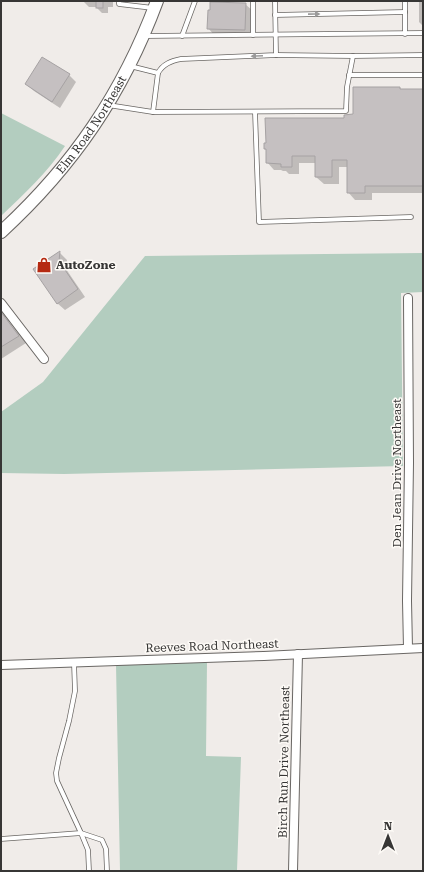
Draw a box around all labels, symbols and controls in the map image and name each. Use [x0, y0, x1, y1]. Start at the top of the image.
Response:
one-way arrow [308, 11, 321, 17]
one-way arrow [250, 53, 263, 59]
street label: Elm Road Northeast [53, 73, 130, 176]
shop icon: AutoZone [35, 256, 53, 274]
place label: AutoZone [56, 258, 116, 272]
street label: Den Jean Drive Northeast [390, 398, 404, 547]
street label: Reeves Road Northeast [145, 637, 279, 655]
street label: Birch Run Drive Northeast [276, 685, 292, 838]
north arrow [368, 816, 408, 856]
text: N [384, 820, 393, 833]

